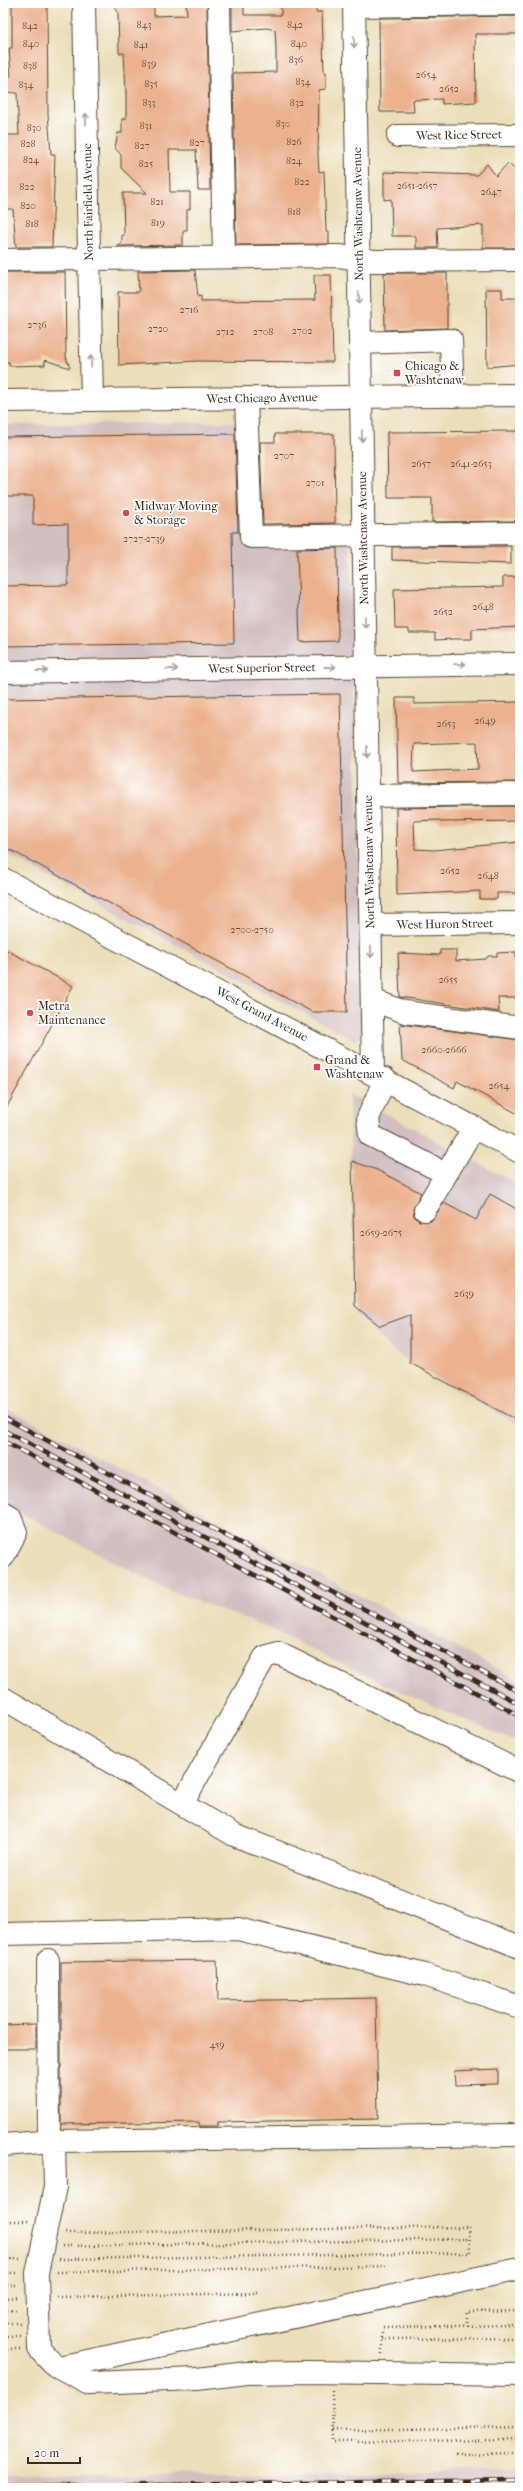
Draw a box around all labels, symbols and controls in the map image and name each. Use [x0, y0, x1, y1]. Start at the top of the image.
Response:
house number: 843 [137, 19, 151, 31]
house number: 842 [287, 19, 303, 31]
house number: 842 [22, 20, 38, 32]
one-way arrow [350, 35, 358, 48]
house number: 840 [23, 38, 39, 50]
house number: 840 [291, 38, 307, 50]
house number: 841 [134, 39, 148, 51]
house number: 836 [289, 54, 304, 66]
house number: 839 [142, 58, 156, 70]
house number: 838 [23, 60, 37, 72]
house number: 2654 [416, 69, 437, 81]
house number: 834 [295, 76, 312, 88]
house number: 835 [144, 78, 158, 90]
house number: 834 [18, 79, 35, 91]
house number: 2652 [439, 83, 459, 95]
house number: 833 [142, 97, 156, 109]
house number: 832 [290, 97, 304, 109]
one-way arrow [83, 113, 90, 126]
house number: 830 [276, 118, 290, 130]
house number: 831 [140, 120, 152, 132]
house number: 830 [27, 122, 41, 134]
street label: West Rice Street [415, 127, 503, 143]
house number: 826 [286, 136, 302, 148]
house number: 827 [190, 137, 205, 149]
house number: 828 [20, 138, 36, 150]
house number: 827 [135, 140, 150, 152]
street label: North Fairfield Avenue [80, 143, 96, 261]
street label: North Washtenaw Avenue [350, 147, 366, 281]
house number: 824 [23, 154, 40, 166]
house number: 824 [286, 155, 303, 167]
house number: 825 [139, 158, 153, 170]
house number: 822 [294, 176, 310, 188]
house number: 2651-2657 [397, 180, 438, 192]
house number: 822 [19, 181, 35, 193]
house number: 2647 [481, 186, 502, 198]
house number: 821 [150, 196, 164, 208]
house number: 820 [20, 200, 36, 212]
house number: 818 [287, 206, 301, 218]
house number: 819 [151, 217, 165, 229]
house number: 818 [25, 218, 39, 230]
one-way arrow [355, 291, 363, 304]
house number: 2716 [180, 304, 199, 316]
house number: 2736 [27, 319, 47, 331]
house number: 2720 [148, 323, 168, 335]
house number: 2702 [292, 325, 312, 337]
house number: 2712 [216, 326, 234, 338]
house number: 2708 [253, 326, 273, 338]
one-way arrow [88, 355, 95, 368]
place label: Chicago & Washtenaw [404, 359, 465, 387]
marker: Chicago & Washtenaw [392, 368, 402, 378]
street label: West Chicago Avenue [205, 390, 318, 406]
one-way arrow [358, 429, 365, 442]
house number: 2707 [274, 450, 294, 462]
house number: 2657 [411, 458, 431, 470]
house number: 2641-2653 [450, 458, 492, 470]
street label: North Washtenaw Avenue [355, 471, 371, 605]
house number: 2701 [306, 477, 324, 489]
place label: Midway Moving & Storage [134, 499, 218, 527]
marker: Midway Moving & Storage [121, 508, 131, 518]
house number: 2727-2739 [123, 533, 165, 545]
house number: 2648 [472, 601, 494, 613]
house number: 2652 [433, 606, 453, 618]
one-way arrow [361, 615, 369, 628]
street label: West Superior Street [207, 660, 317, 676]
one-way arrow [453, 661, 466, 668]
one-way arrow [323, 663, 336, 670]
one-way arrow [165, 665, 178, 673]
one-way arrow [35, 667, 48, 675]
house number: 2649 [474, 715, 496, 727]
house number: 2653 [437, 718, 455, 730]
one-way arrow [364, 745, 371, 758]
street label: North Washtenaw Avenue [361, 795, 377, 929]
house number: 2652 [440, 865, 460, 877]
house number: 2648 [477, 870, 499, 882]
street label: West Huron Street [396, 916, 494, 932]
house number: 2700-2750 [230, 924, 274, 936]
one-way arrow [367, 945, 375, 958]
house number: 2655 [438, 974, 458, 986]
street label: West Grand Avenue [213, 983, 310, 1044]
place label: Metra Maintenance [38, 999, 106, 1027]
marker: Metra Maintenance [25, 1008, 35, 1018]
house number: 2660-2666 [421, 1044, 467, 1056]
place label: Grand & Washtenaw [324, 1053, 385, 1081]
marker: Grand & Washtenaw [312, 1062, 322, 1072]
house number: 2654 [489, 1080, 510, 1092]
house number: 2659-2675 [360, 1227, 402, 1239]
house number: 2639 [454, 1288, 474, 1300]
house number: 459 [209, 2039, 225, 2051]
scale bar [28, 2439, 80, 2465]
text: 20 m [34, 2446, 59, 2460]

